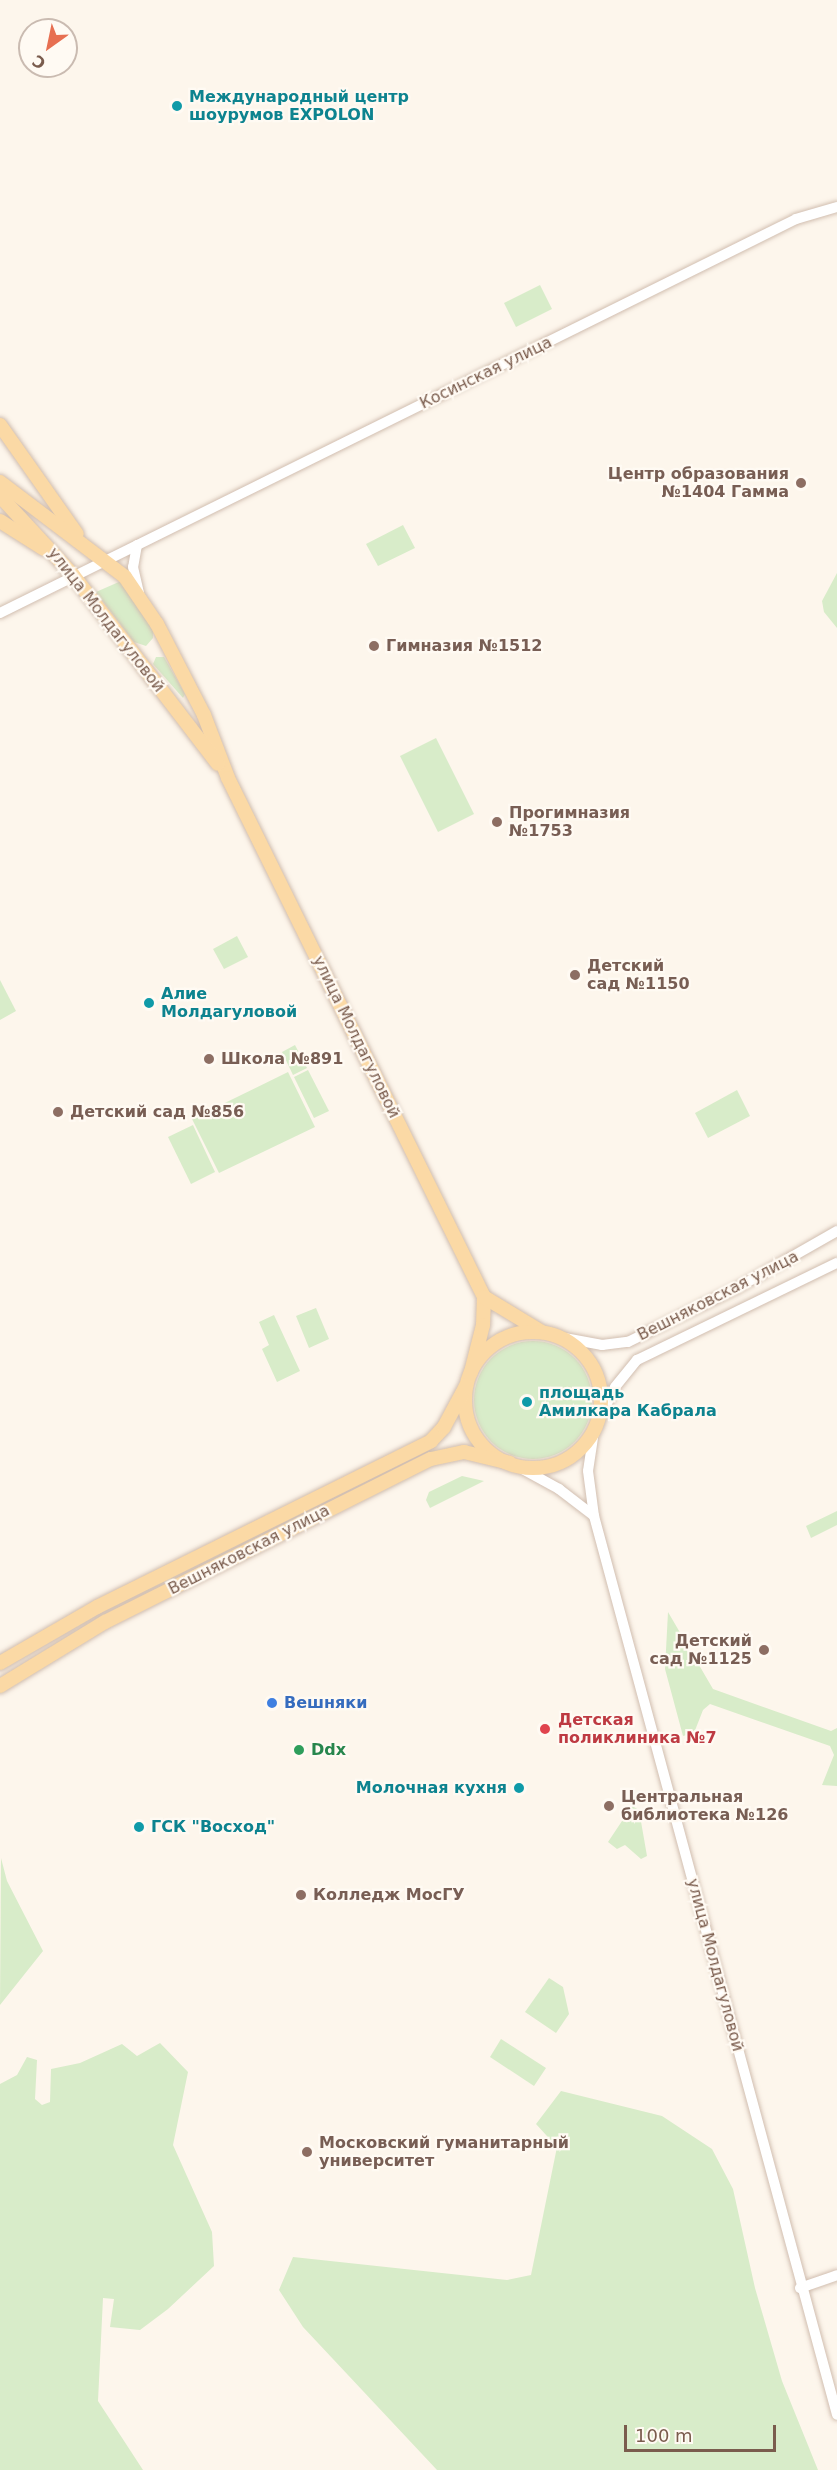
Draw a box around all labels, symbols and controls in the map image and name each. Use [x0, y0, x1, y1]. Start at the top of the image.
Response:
north arrow [18, 18, 78, 78]
text: С [29, 51, 49, 73]
place label: Международный центр шоурумов EXPOLON [189, 87, 409, 125]
marker: Международный центр шоурумов EXPOLON [170, 99, 184, 113]
street label: Косинская улица [417, 333, 555, 413]
place label: Центр образования №1404 Гамма [608, 464, 789, 502]
marker: Центр образования №1404 Гамма [794, 476, 808, 490]
street label: улица Молдагуловой [44, 544, 168, 696]
place label: Гимназия №1512 [386, 636, 542, 656]
marker: Гимназия №1512 [367, 639, 381, 653]
place label: Прогимназия №1753 [509, 803, 630, 841]
marker: Прогимназия №1753 [490, 815, 504, 829]
street label: улица Молдагуловой [308, 953, 404, 1121]
place label: Детский сад №1150 [587, 956, 690, 994]
marker: Детский сад №1150 [568, 968, 582, 982]
place label: Алие Молдагуловой [161, 984, 297, 1022]
marker: Алие Молдагуловой [142, 996, 156, 1010]
place label: Школа №891 [221, 1049, 343, 1069]
marker: Школа №891 [202, 1052, 216, 1066]
place label: Детский сад №856 [70, 1102, 244, 1122]
marker: Детский сад №856 [51, 1105, 65, 1119]
street label: Вешняковская улица [634, 1247, 802, 1345]
place label: площадь Амилкара Кабрала [539, 1383, 717, 1421]
marker: площадь Амилкара Кабрала [520, 1395, 534, 1409]
street label: Вешняковская улица [165, 1501, 333, 1599]
place label: Детский сад №1125 [649, 1631, 752, 1669]
marker: Детский сад №1125 [757, 1643, 771, 1657]
place label: Вешняки [284, 1693, 367, 1713]
marker: Вешняки [265, 1696, 279, 1710]
place label: Детская поликлиника №7 [558, 1710, 717, 1748]
marker: Детская поликлиника №7 [536, 1720, 554, 1738]
place label: Ddx [311, 1740, 346, 1760]
marker: Ddx [292, 1743, 306, 1757]
place label: Молочная кухня [356, 1778, 507, 1798]
marker: Молочная кухня [512, 1781, 526, 1795]
place label: Центральная библиотека №126 [621, 1787, 788, 1825]
marker: Центральная библиотека №126 [602, 1799, 616, 1813]
place label: ГСК "Восход" [151, 1817, 275, 1837]
marker: ГСК "Восход" [132, 1820, 146, 1834]
street label: улица Молдагуловой [683, 1877, 747, 2053]
place label: Колледж МосГУ [313, 1885, 465, 1905]
marker: Колледж МосГУ [294, 1888, 308, 1902]
place label: Московский гуманитарный университет [319, 2133, 569, 2171]
marker: Московский гуманитарный университет [300, 2145, 314, 2159]
scale bar [627, 2413, 778, 2451]
text: 100 m [635, 2425, 693, 2446]

